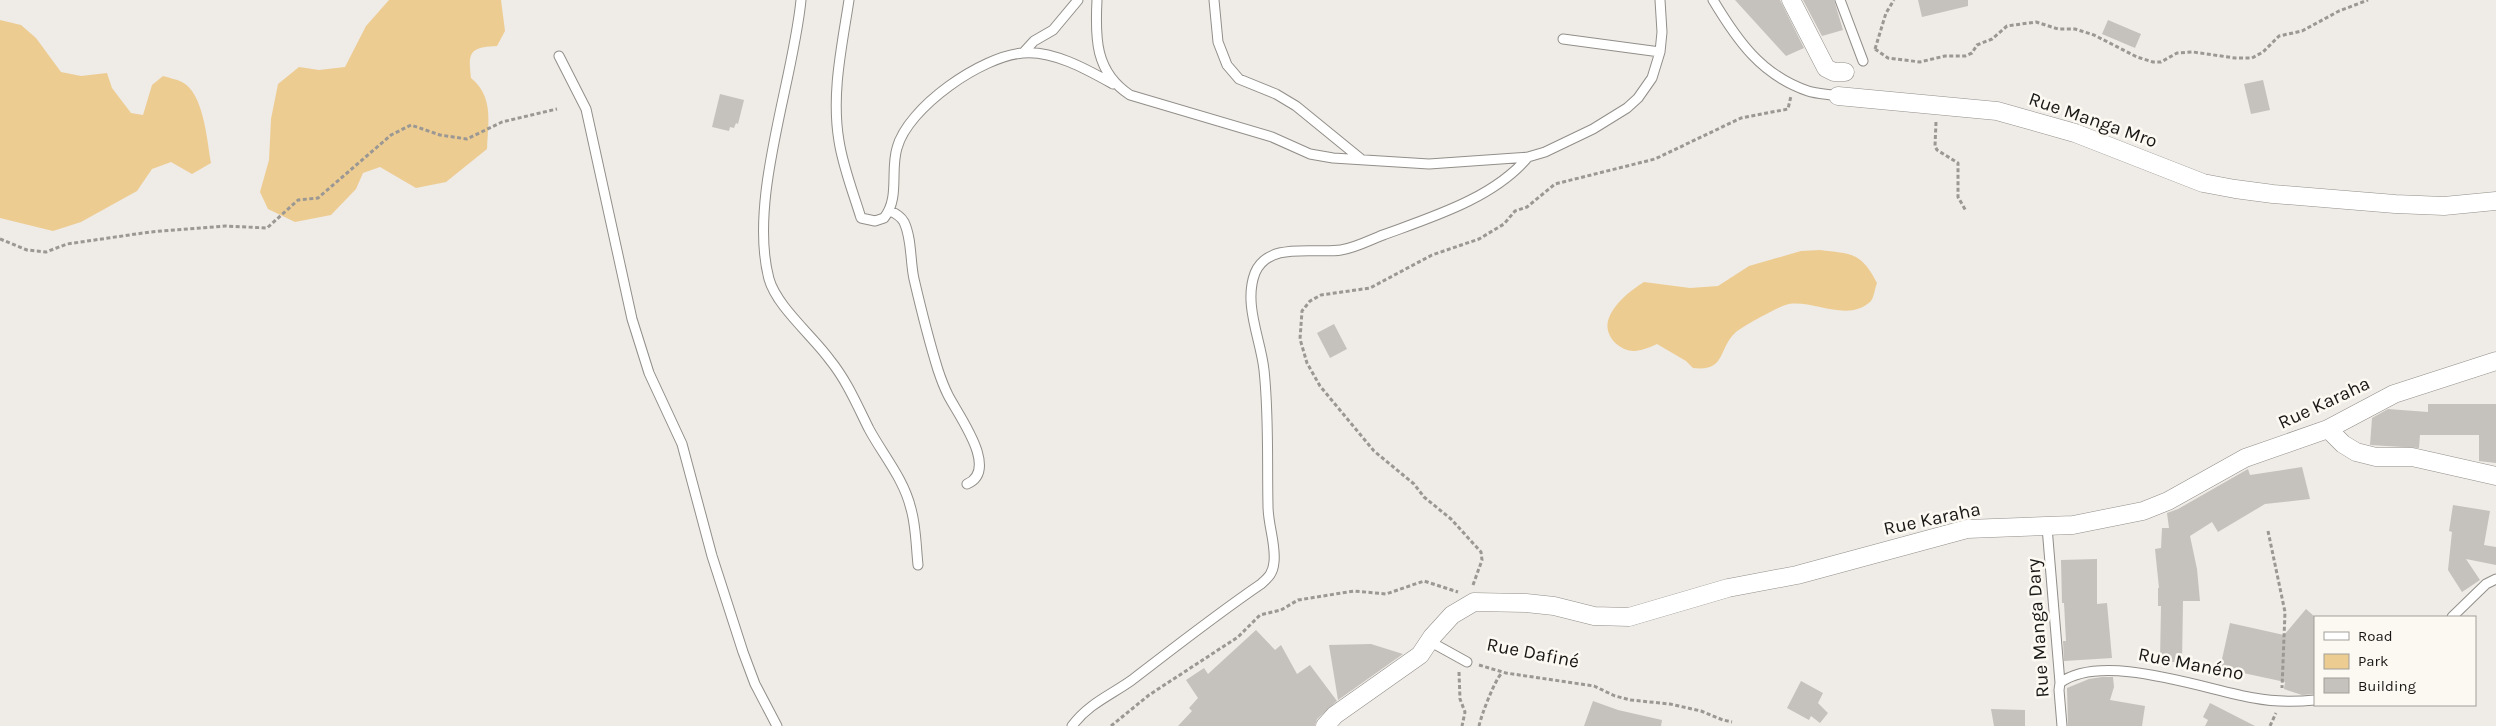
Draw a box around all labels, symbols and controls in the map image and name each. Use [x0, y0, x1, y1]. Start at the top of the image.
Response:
street label: Rue Manga Mro [2026, 88, 2160, 152]
street label: Rue Karaha [2275, 372, 2373, 434]
street label: Rue Karaha [1881, 498, 1983, 540]
street label: Rue Manga Dary [2022, 557, 2054, 699]
legend [2314, 616, 2476, 706]
text: Road [2358, 627, 2393, 645]
street label: Rue Dafiné [1485, 633, 1581, 673]
street label: Rue Manéno [2136, 643, 2246, 685]
text: Park [2358, 652, 2388, 670]
text: Building [2358, 677, 2416, 695]

